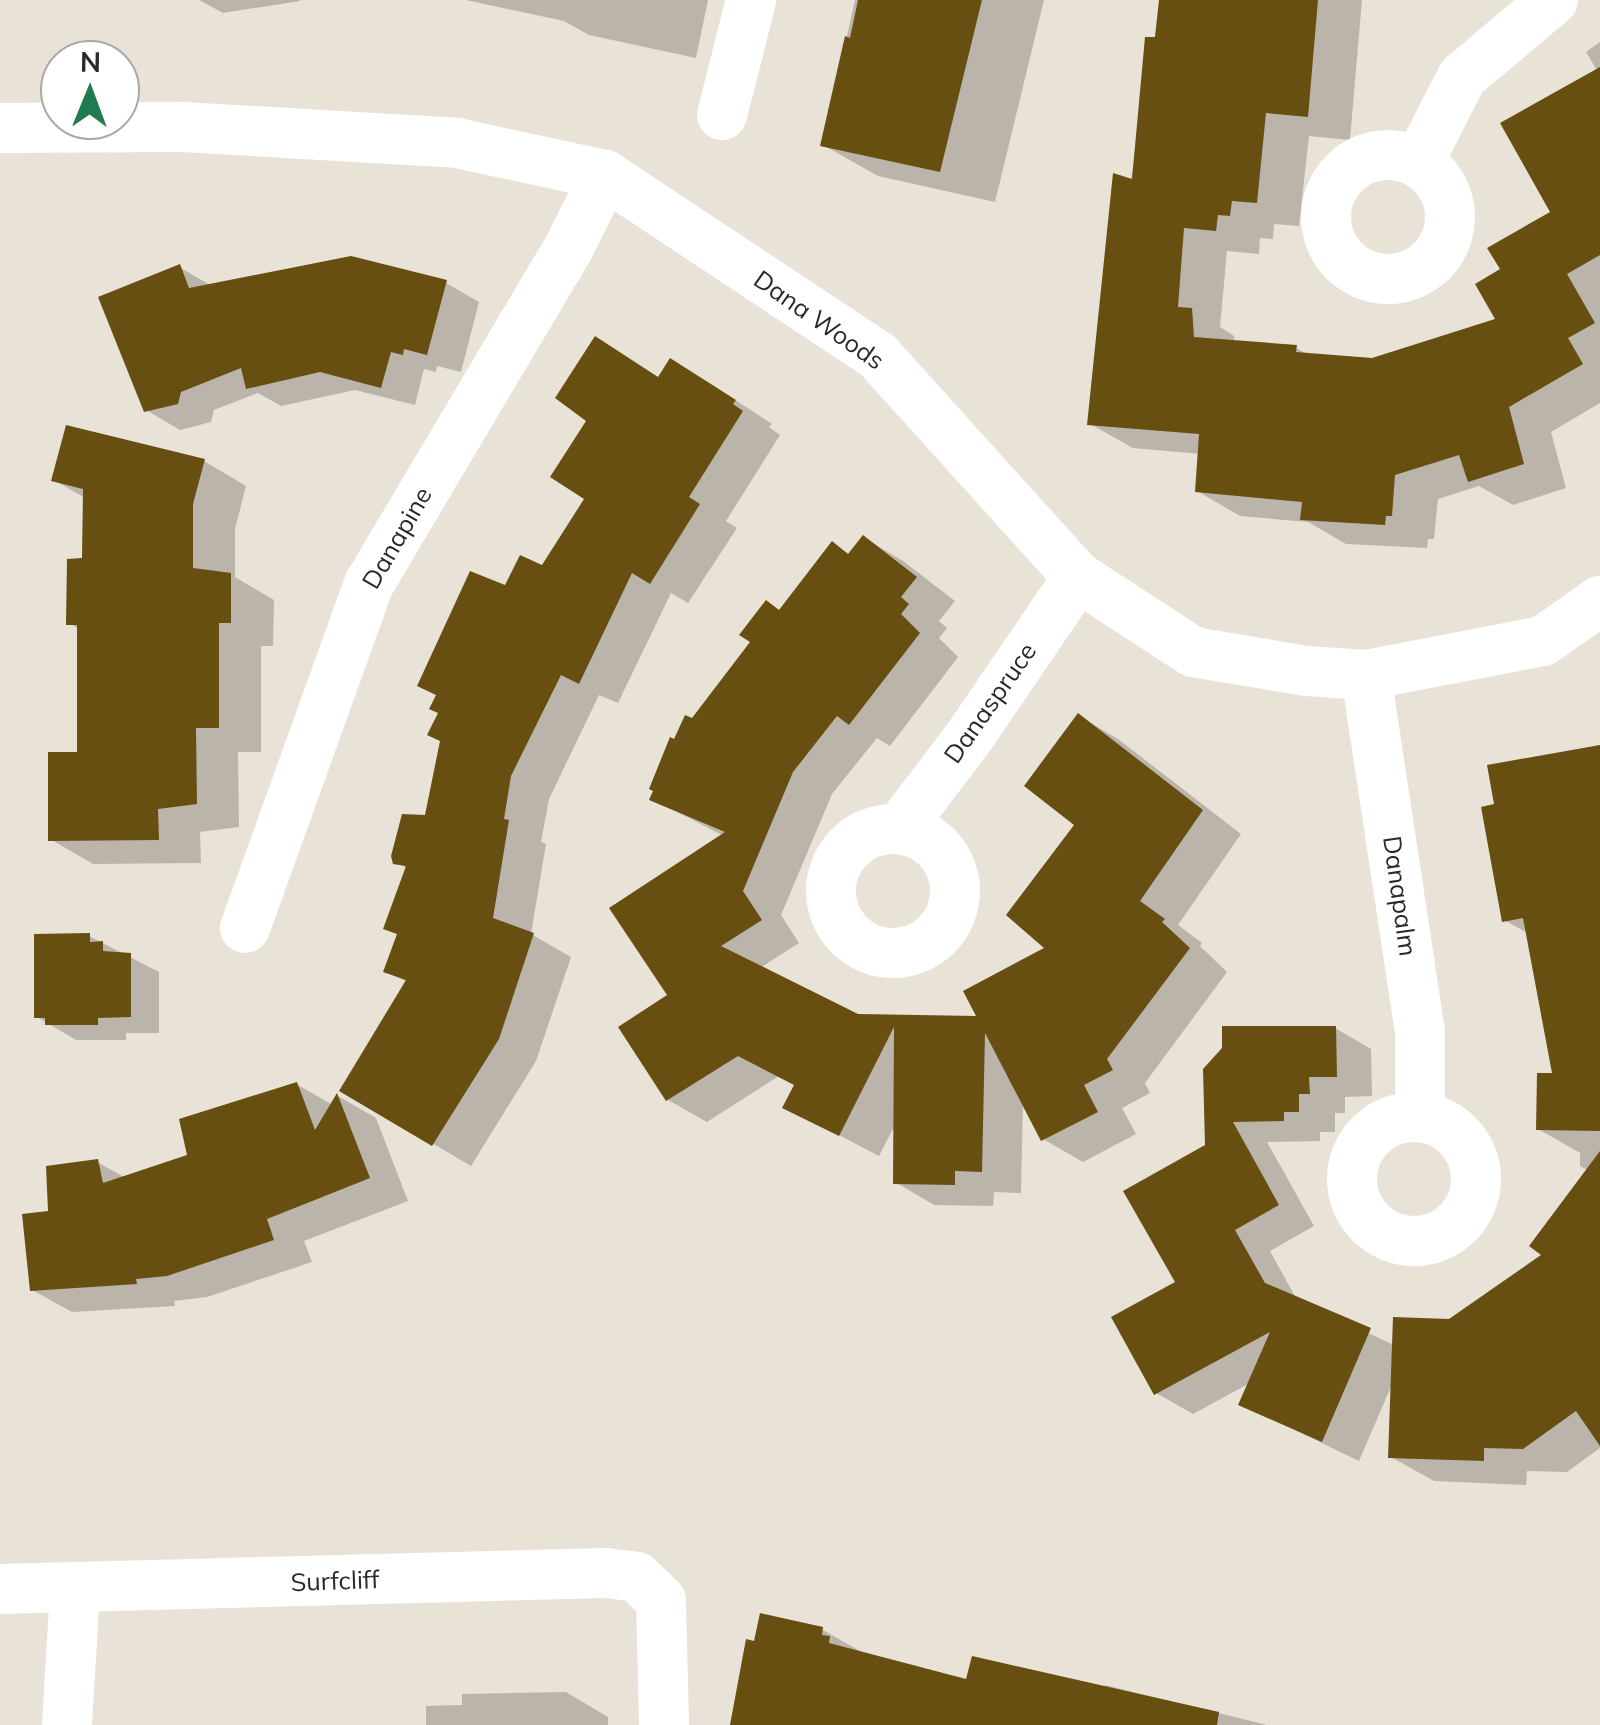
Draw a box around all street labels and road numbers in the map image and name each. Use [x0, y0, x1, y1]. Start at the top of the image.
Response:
street label: Dana Woods [748, 264, 890, 376]
street label: Danapine [356, 482, 438, 594]
street label: Danaspruce [938, 637, 1042, 769]
street label: Danapalm [1377, 834, 1423, 958]
street label: Surfcliff [290, 1564, 380, 1598]

